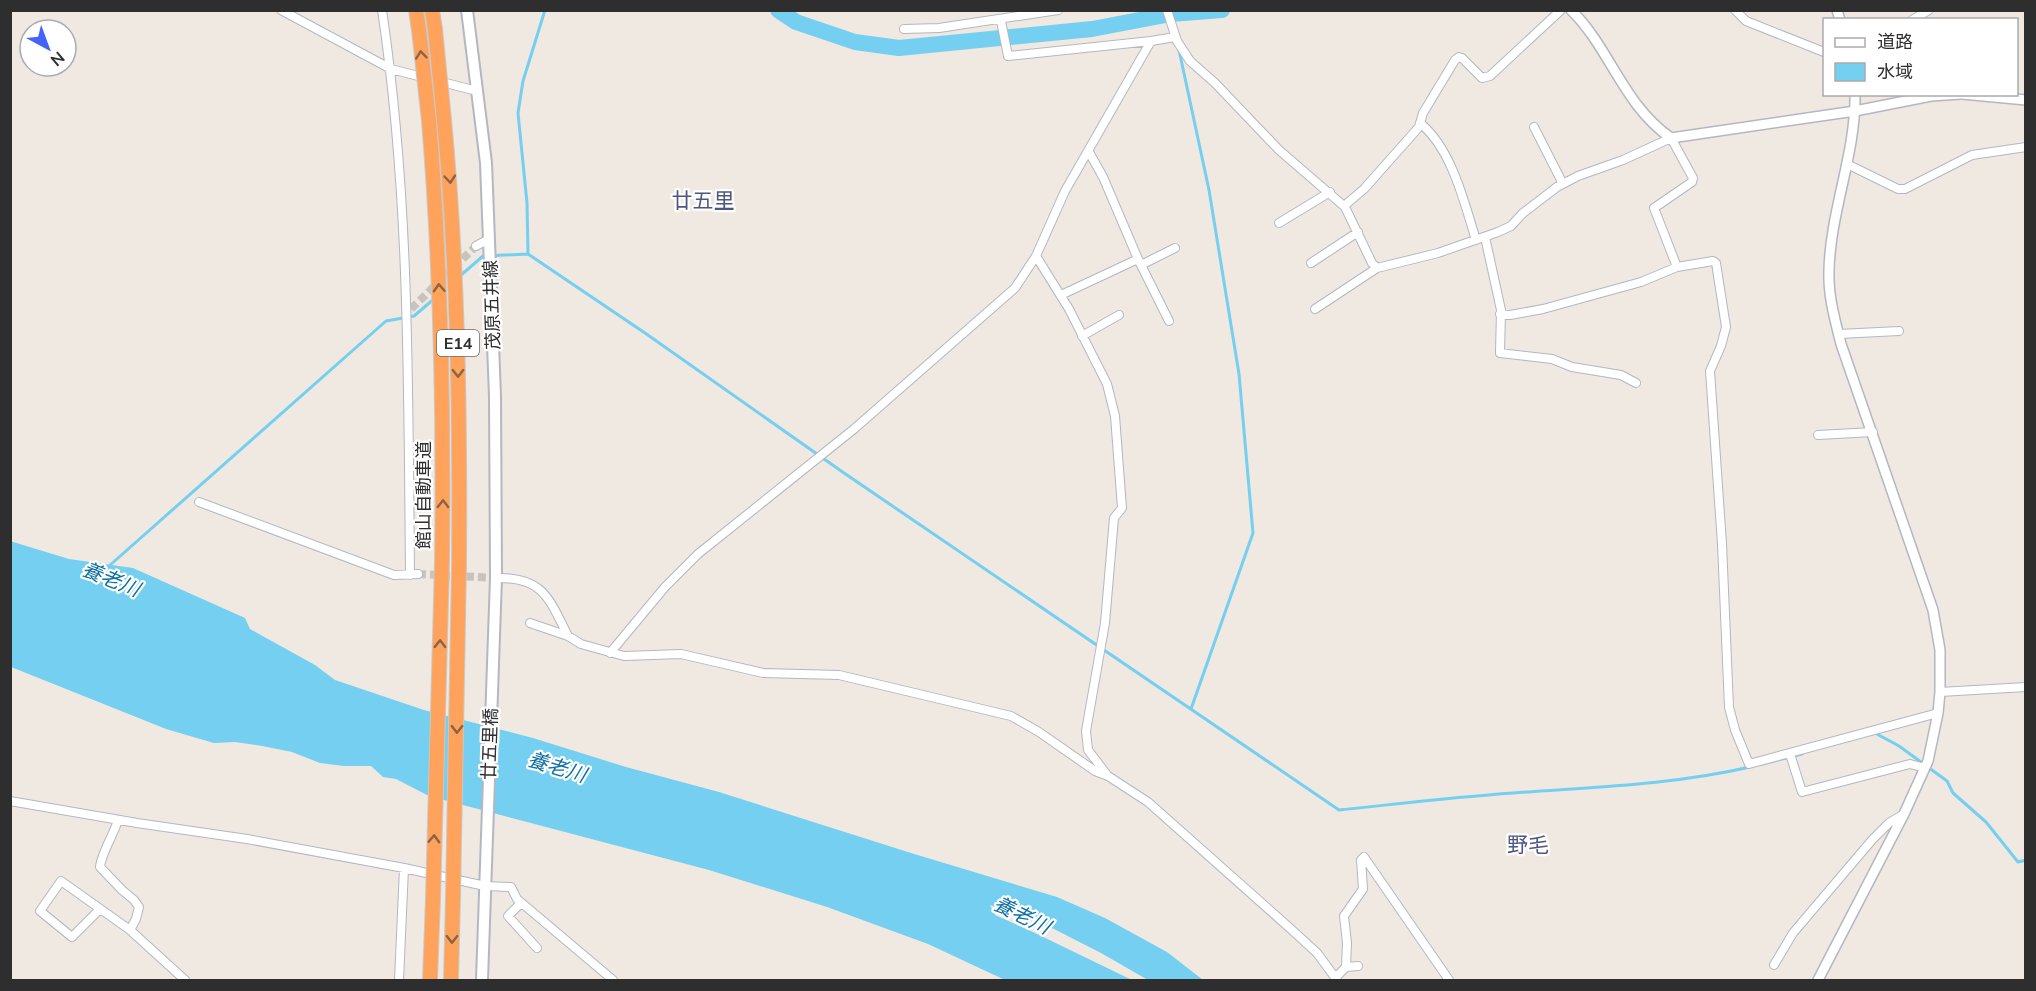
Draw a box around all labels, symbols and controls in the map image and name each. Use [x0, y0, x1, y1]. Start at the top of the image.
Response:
north arrow [18, 18, 78, 78]
legend [1823, 18, 2018, 96]
text: 道路 [1877, 30, 1913, 53]
text: N [47, 48, 69, 71]
one-way arrow [416, 50, 428, 59]
text: 水域 [1877, 60, 1913, 83]
one-way arrow [443, 174, 456, 183]
district label: 廿五里 [672, 187, 735, 213]
street label: 茂原五井線 [478, 260, 505, 350]
one-way arrow [432, 284, 445, 293]
road number: E14 [437, 330, 479, 356]
one-way arrow [452, 369, 465, 378]
street label: 館山自動車道 [412, 441, 435, 549]
one-way arrow [437, 500, 449, 509]
water label: 養老川 [79, 556, 146, 602]
one-way arrow [434, 640, 447, 649]
street label: 廿五里橋 [477, 708, 502, 780]
one-way arrow [450, 724, 463, 733]
water label: 養老川 [525, 746, 591, 788]
district label: 野毛 [1507, 831, 1549, 857]
one-way arrow [428, 835, 441, 844]
water label: 養老川 [990, 890, 1056, 940]
one-way arrow [446, 934, 459, 943]

